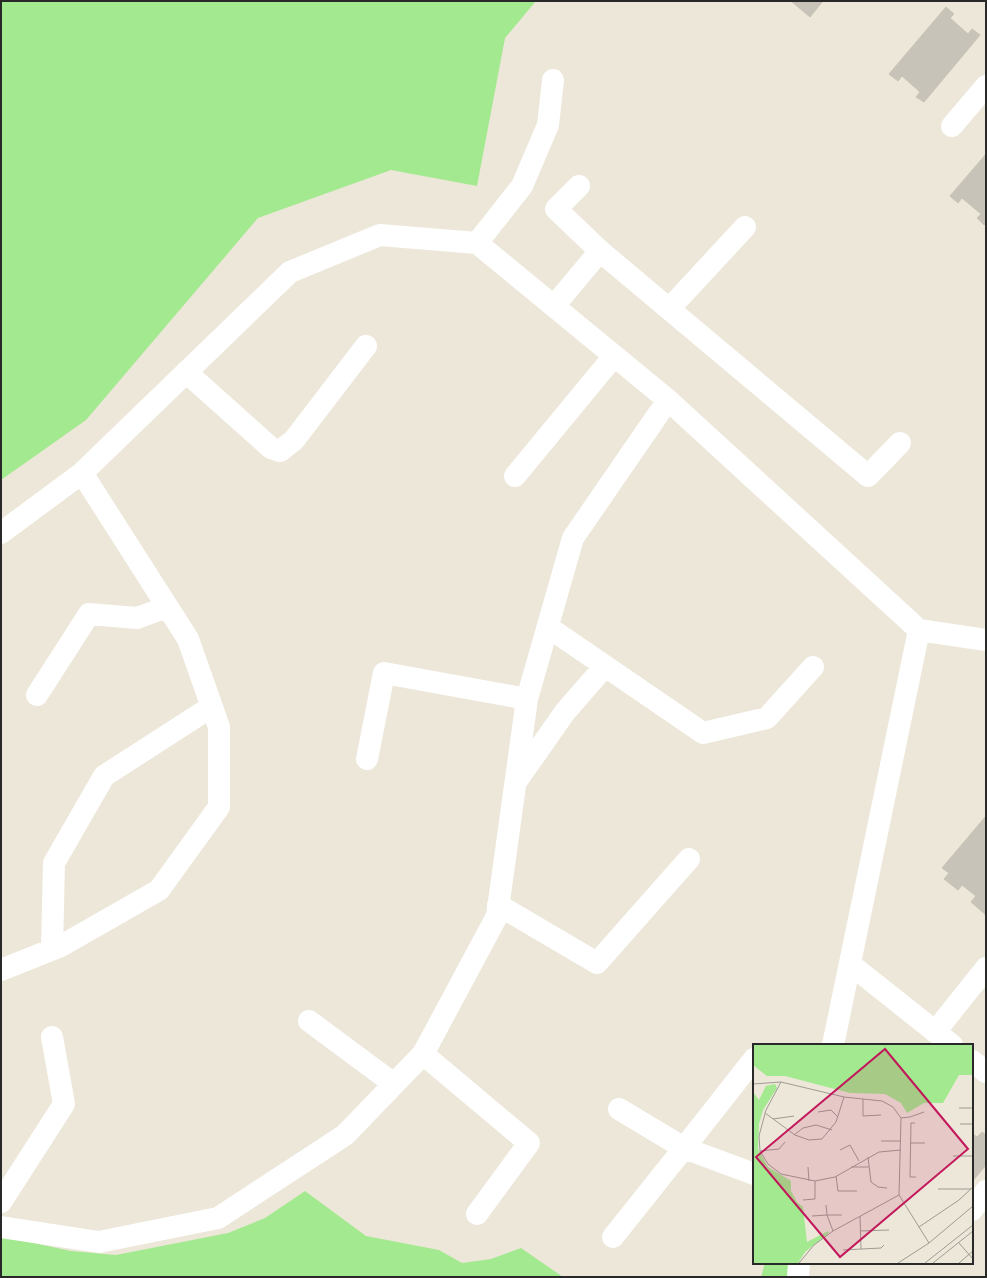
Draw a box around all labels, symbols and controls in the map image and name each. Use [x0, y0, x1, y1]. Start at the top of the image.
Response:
inset map [753, 1044, 973, 1264]

